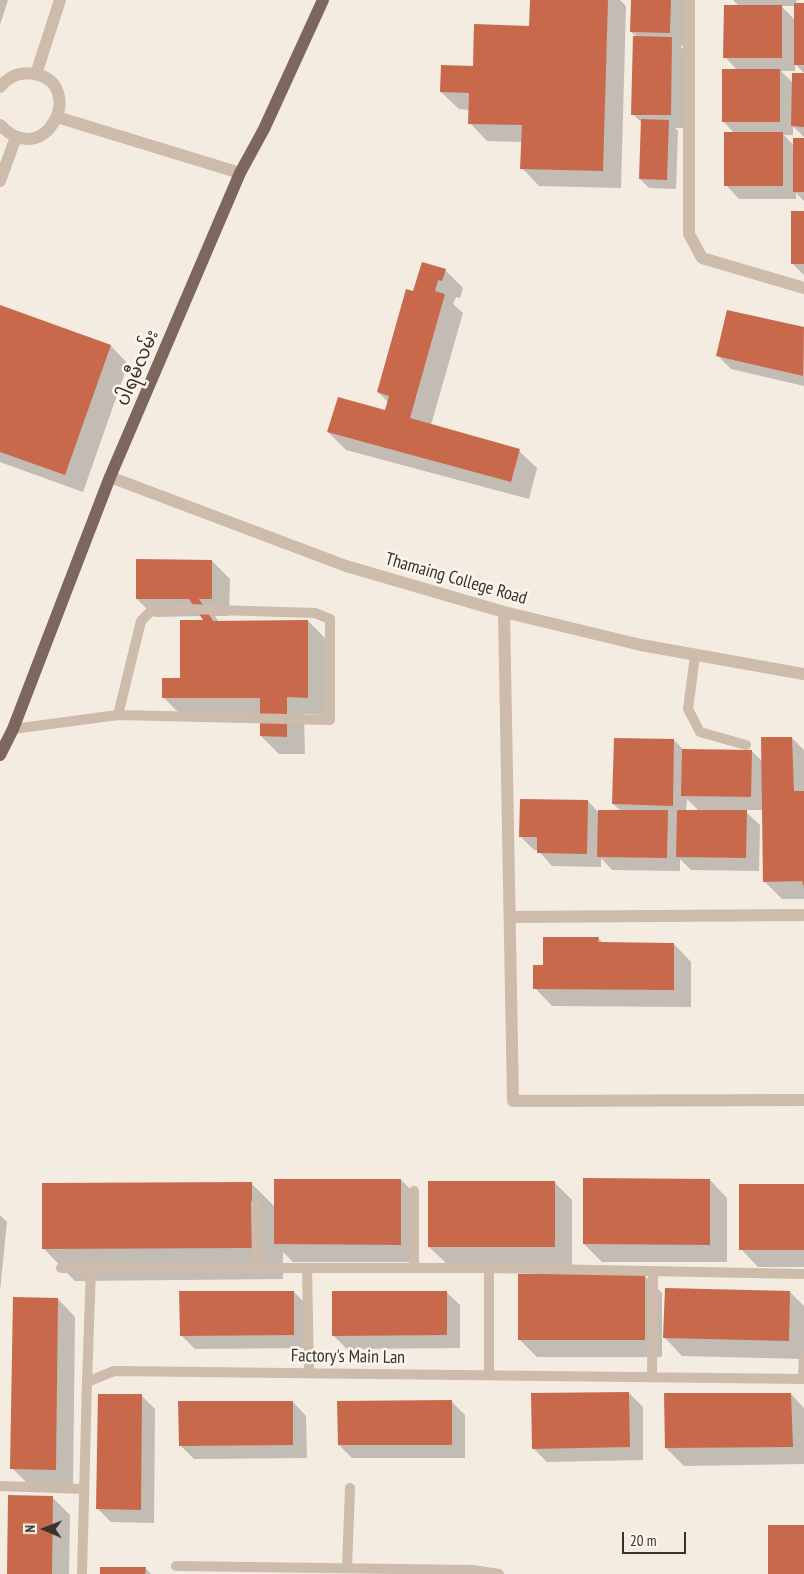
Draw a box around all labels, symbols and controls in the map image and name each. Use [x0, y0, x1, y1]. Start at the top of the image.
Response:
street label: ပါရမီလမ်း [112, 327, 164, 409]
street label: Thamaing College Road [383, 548, 529, 610]
street label: Factory's Main Lan [291, 1345, 405, 1369]
north arrow [20, 1504, 70, 1554]
scale bar [624, 1522, 688, 1554]
text: N [21, 1525, 39, 1533]
text: 20 m [630, 1531, 656, 1550]

